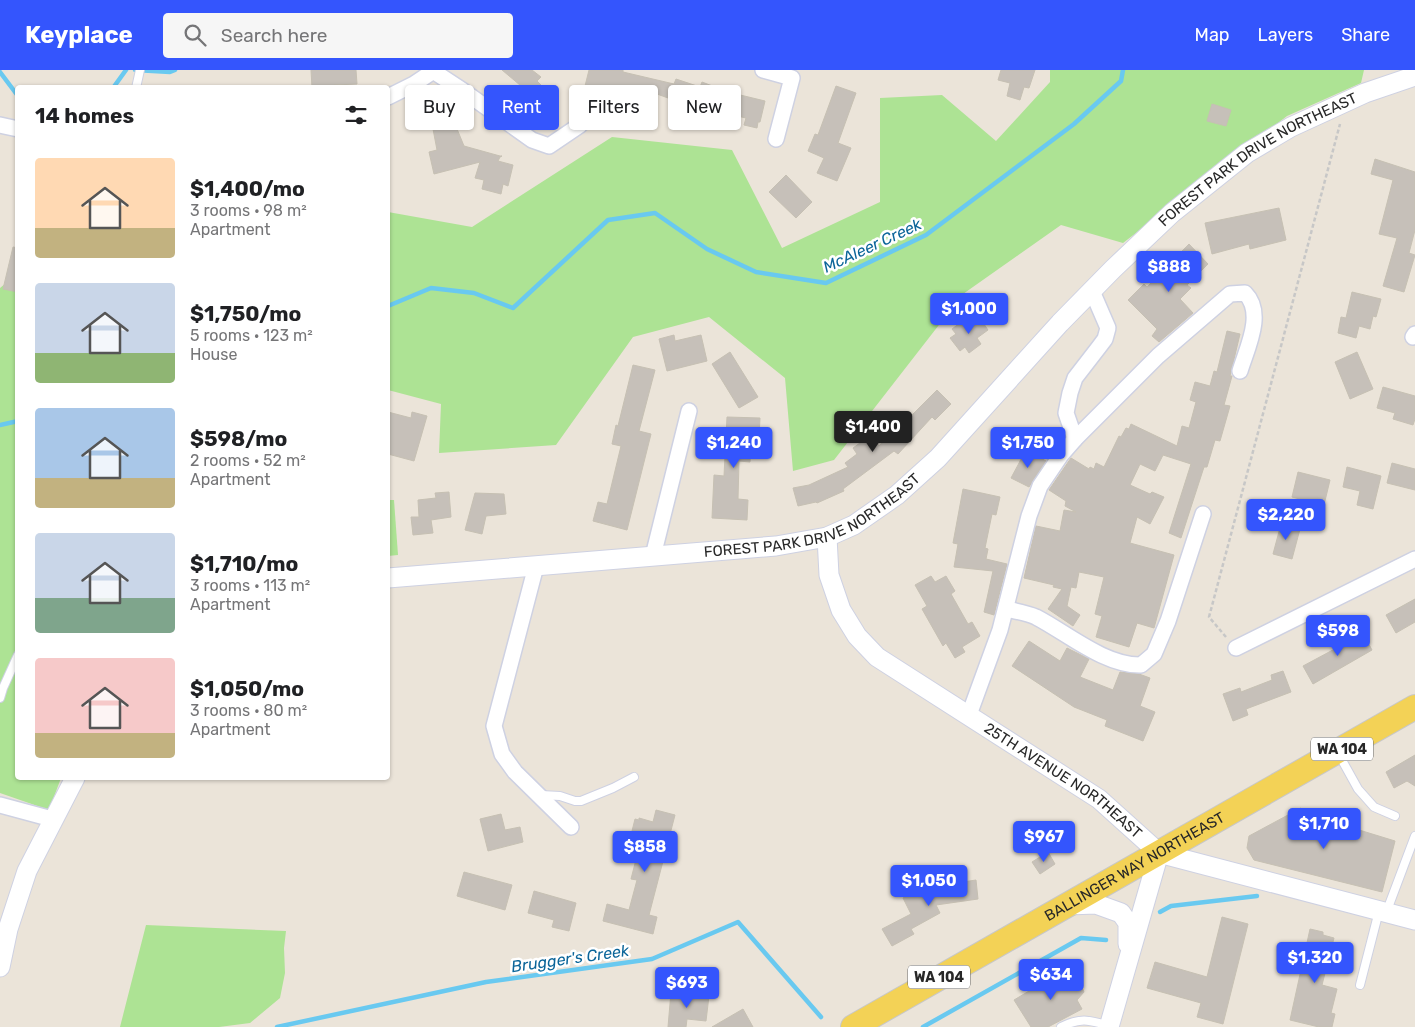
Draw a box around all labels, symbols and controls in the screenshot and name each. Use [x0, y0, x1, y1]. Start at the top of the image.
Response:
search box [163, 13, 513, 58]
text: Keyplace [25, 21, 133, 49]
icon: search [181, 21, 209, 49]
text: Search here [221, 24, 327, 47]
text: Map [1195, 24, 1230, 46]
text: Layers [1258, 24, 1313, 46]
text: Share [1341, 24, 1390, 46]
chip: Buy [405, 85, 474, 130]
chip: Rent [484, 85, 559, 130]
chip: Filters [569, 85, 658, 130]
chip: New [668, 85, 741, 130]
street label: FOREST PARK DRIVE NORTHEAST [1155, 89, 1360, 230]
icon: filters [342, 101, 370, 129]
text: 14 homes [35, 103, 134, 128]
text: $1,400/mo [190, 176, 305, 201]
icon: home [75, 178, 135, 238]
text: 3 rooms · 98 m² [190, 201, 307, 220]
water label: McAleer Creek [820, 214, 925, 277]
text: Apartment [190, 220, 270, 239]
pin: $888 [1139, 250, 1199, 293]
text: $888 [1147, 257, 1191, 276]
pin: $1,000 [928, 292, 1010, 335]
text: $1,000 [941, 299, 997, 318]
text: $1,750/mo [190, 301, 301, 326]
icon: home [75, 303, 135, 363]
text: 5 rooms · 123 m² [190, 326, 313, 345]
text: House [190, 345, 237, 364]
pin: $1,400 [832, 410, 914, 453]
text: $1,400 [845, 417, 901, 436]
text: $598/mo [190, 426, 287, 451]
pin: $1,240 [693, 426, 775, 469]
pin: $1,750 [987, 426, 1069, 469]
icon: home [75, 428, 135, 488]
text: $1,240 [706, 433, 762, 452]
text: $1,750 [1002, 433, 1054, 452]
text: 2 rooms · 52 m² [190, 451, 306, 470]
street label: FOREST PARK DRIVE NORTHEAST [703, 469, 924, 561]
text: Apartment [190, 470, 270, 489]
pin: $2,220 [1245, 498, 1327, 541]
text: $2,220 [1257, 505, 1315, 524]
text: $1,710/mo [190, 551, 298, 576]
icon: home [75, 553, 135, 613]
text: 3 rooms · 113 m² [190, 576, 310, 595]
text: Apartment [190, 595, 270, 614]
pin: $598 [1308, 614, 1368, 657]
text: $598 [1317, 621, 1359, 640]
text: $1,050/mo [190, 676, 304, 701]
icon: home [75, 678, 135, 738]
text: 3 rooms · 80 m² [190, 701, 307, 720]
street label: 25TH AVENUE NORTHEAST [981, 719, 1146, 842]
text: Apartment [190, 720, 270, 739]
road number: WA 104 [1311, 738, 1373, 761]
street label: BALLINGER WAY NORTHEAST [1041, 808, 1228, 925]
pin: $1,710 [1283, 808, 1365, 850]
text: $1,710 [1299, 814, 1349, 833]
pin: $967 [1014, 820, 1074, 863]
text: $967 [1024, 827, 1064, 846]
pin: $858 [615, 830, 675, 873]
text: $858 [624, 837, 666, 856]
pin: $1,050 [888, 864, 970, 907]
text: $1,050 [901, 871, 957, 890]
water label: Brugger's Creek [510, 941, 631, 976]
pin: $1,320 [1274, 942, 1356, 984]
text: $1,320 [1288, 948, 1342, 967]
pin: $634 [1021, 958, 1081, 1001]
text: $634 [1030, 965, 1072, 984]
pin: $693 [657, 966, 717, 1009]
road number: WA 104 [908, 966, 970, 989]
text: $693 [666, 973, 708, 992]

